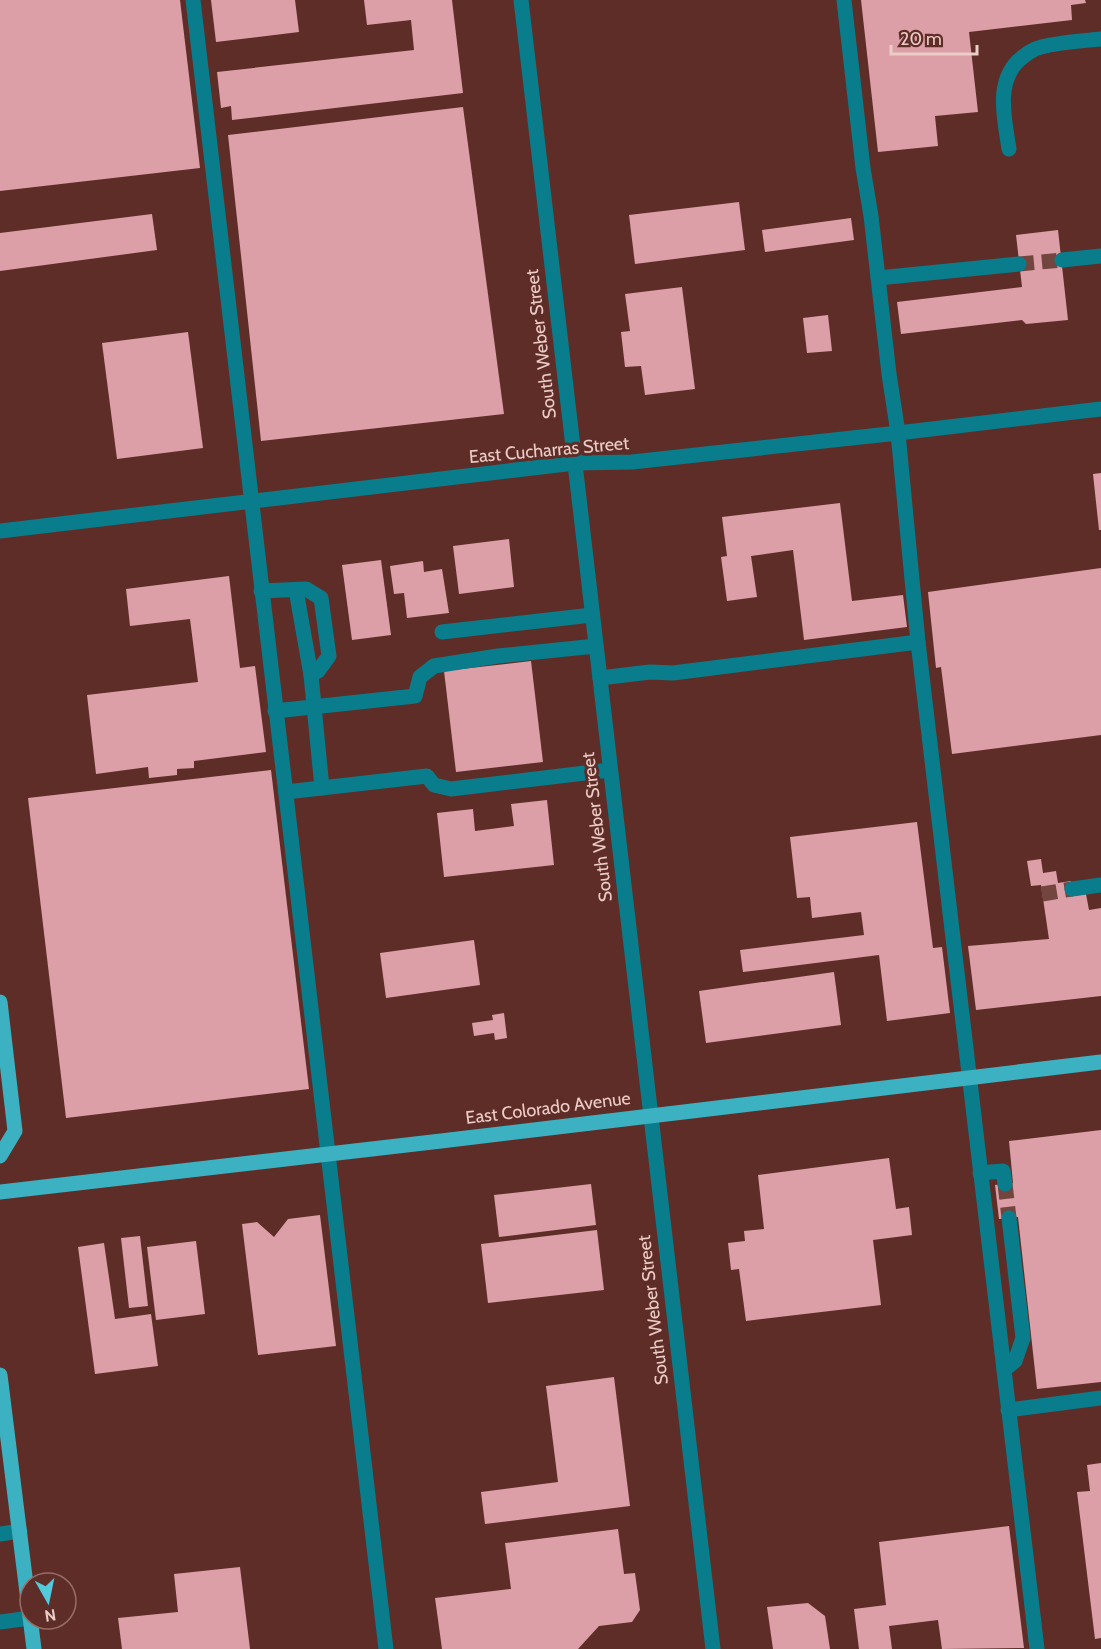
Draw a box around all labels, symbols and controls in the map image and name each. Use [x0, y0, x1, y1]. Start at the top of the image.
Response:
scale bar [891, 18, 976, 56]
text: 20 m [900, 28, 942, 50]
street label: South Weber Street [521, 268, 561, 420]
street label: East Cucharras Street [468, 432, 630, 468]
street label: South Weber Street [577, 751, 617, 903]
street label: East Colorado Avenue [464, 1087, 632, 1129]
street label: South Weber Street [633, 1234, 673, 1386]
north arrow [18, 1571, 78, 1631]
text: N [43, 1605, 57, 1626]

